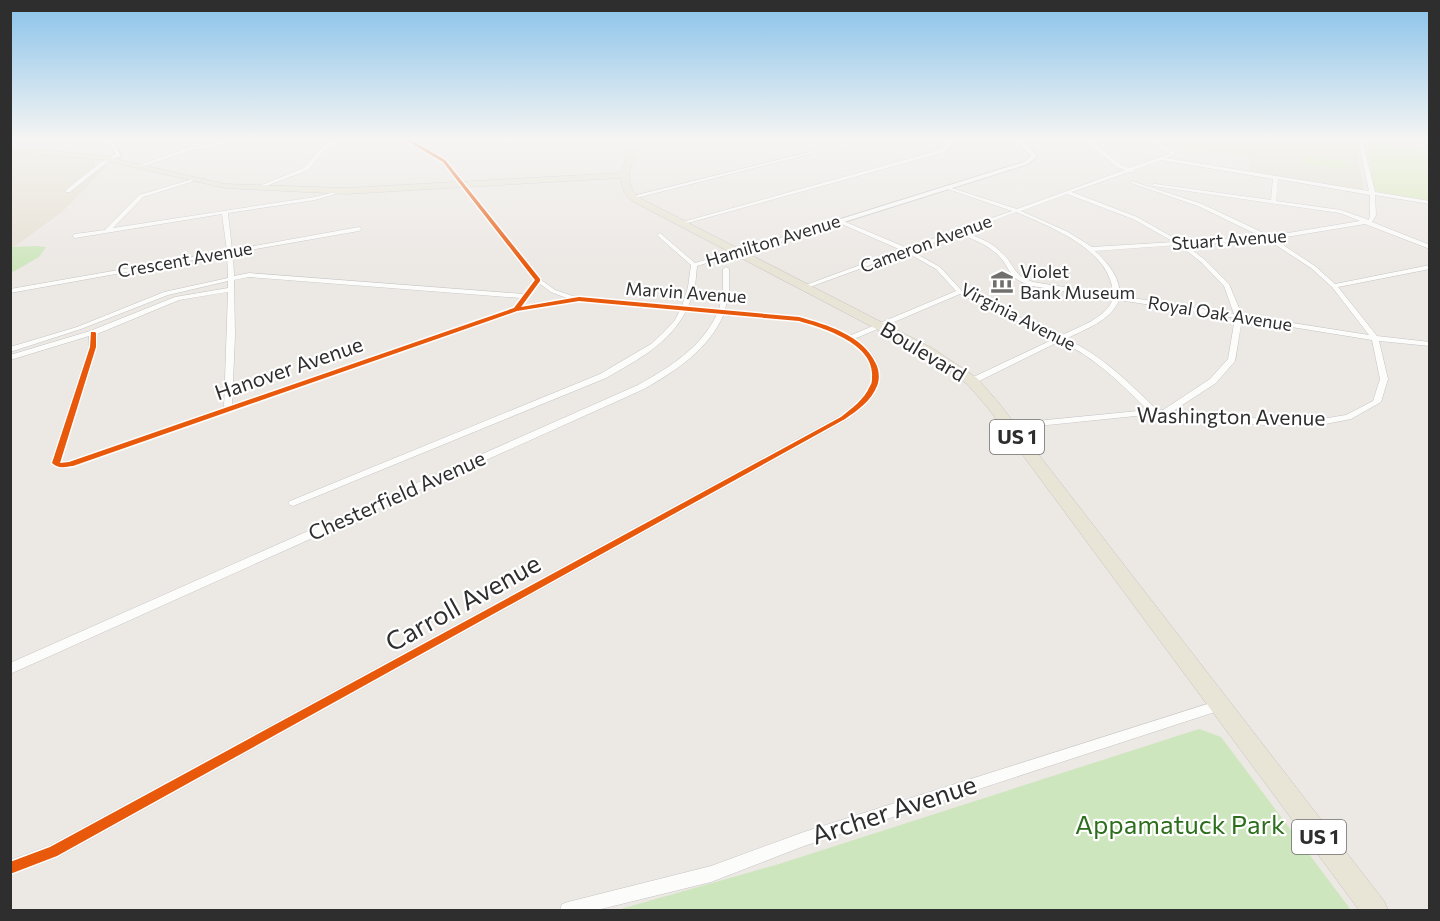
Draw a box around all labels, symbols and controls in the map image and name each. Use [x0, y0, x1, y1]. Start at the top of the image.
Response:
street label: Hamilton Avenue [703, 209, 843, 271]
street label: Cameron Avenue [857, 209, 994, 277]
street label: Stuart Avenue [1171, 224, 1287, 254]
street label: Crescent Avenue [116, 236, 254, 282]
place label: Violet Bank Museum [1020, 260, 1135, 303]
museum icon: Violet Bank Museum [989, 269, 1015, 295]
street label: Marvin Avenue [625, 277, 747, 307]
street label: Virginia Avenue [957, 278, 1080, 355]
street label: Royal Oak Avenue [1146, 291, 1294, 335]
street label: Boulevard [876, 315, 971, 386]
street label: Hanover Avenue [211, 331, 366, 405]
street label: Washington Avenue [1136, 401, 1326, 430]
road number: US 1 [990, 420, 1044, 454]
street label: Chesterfield Avenue [304, 444, 489, 545]
street label: Carroll Avenue [379, 546, 545, 657]
street label: Archer Avenue [807, 767, 980, 850]
park label: Appamatuck Park [1075, 808, 1285, 839]
road number: US 1 [1292, 820, 1346, 854]

